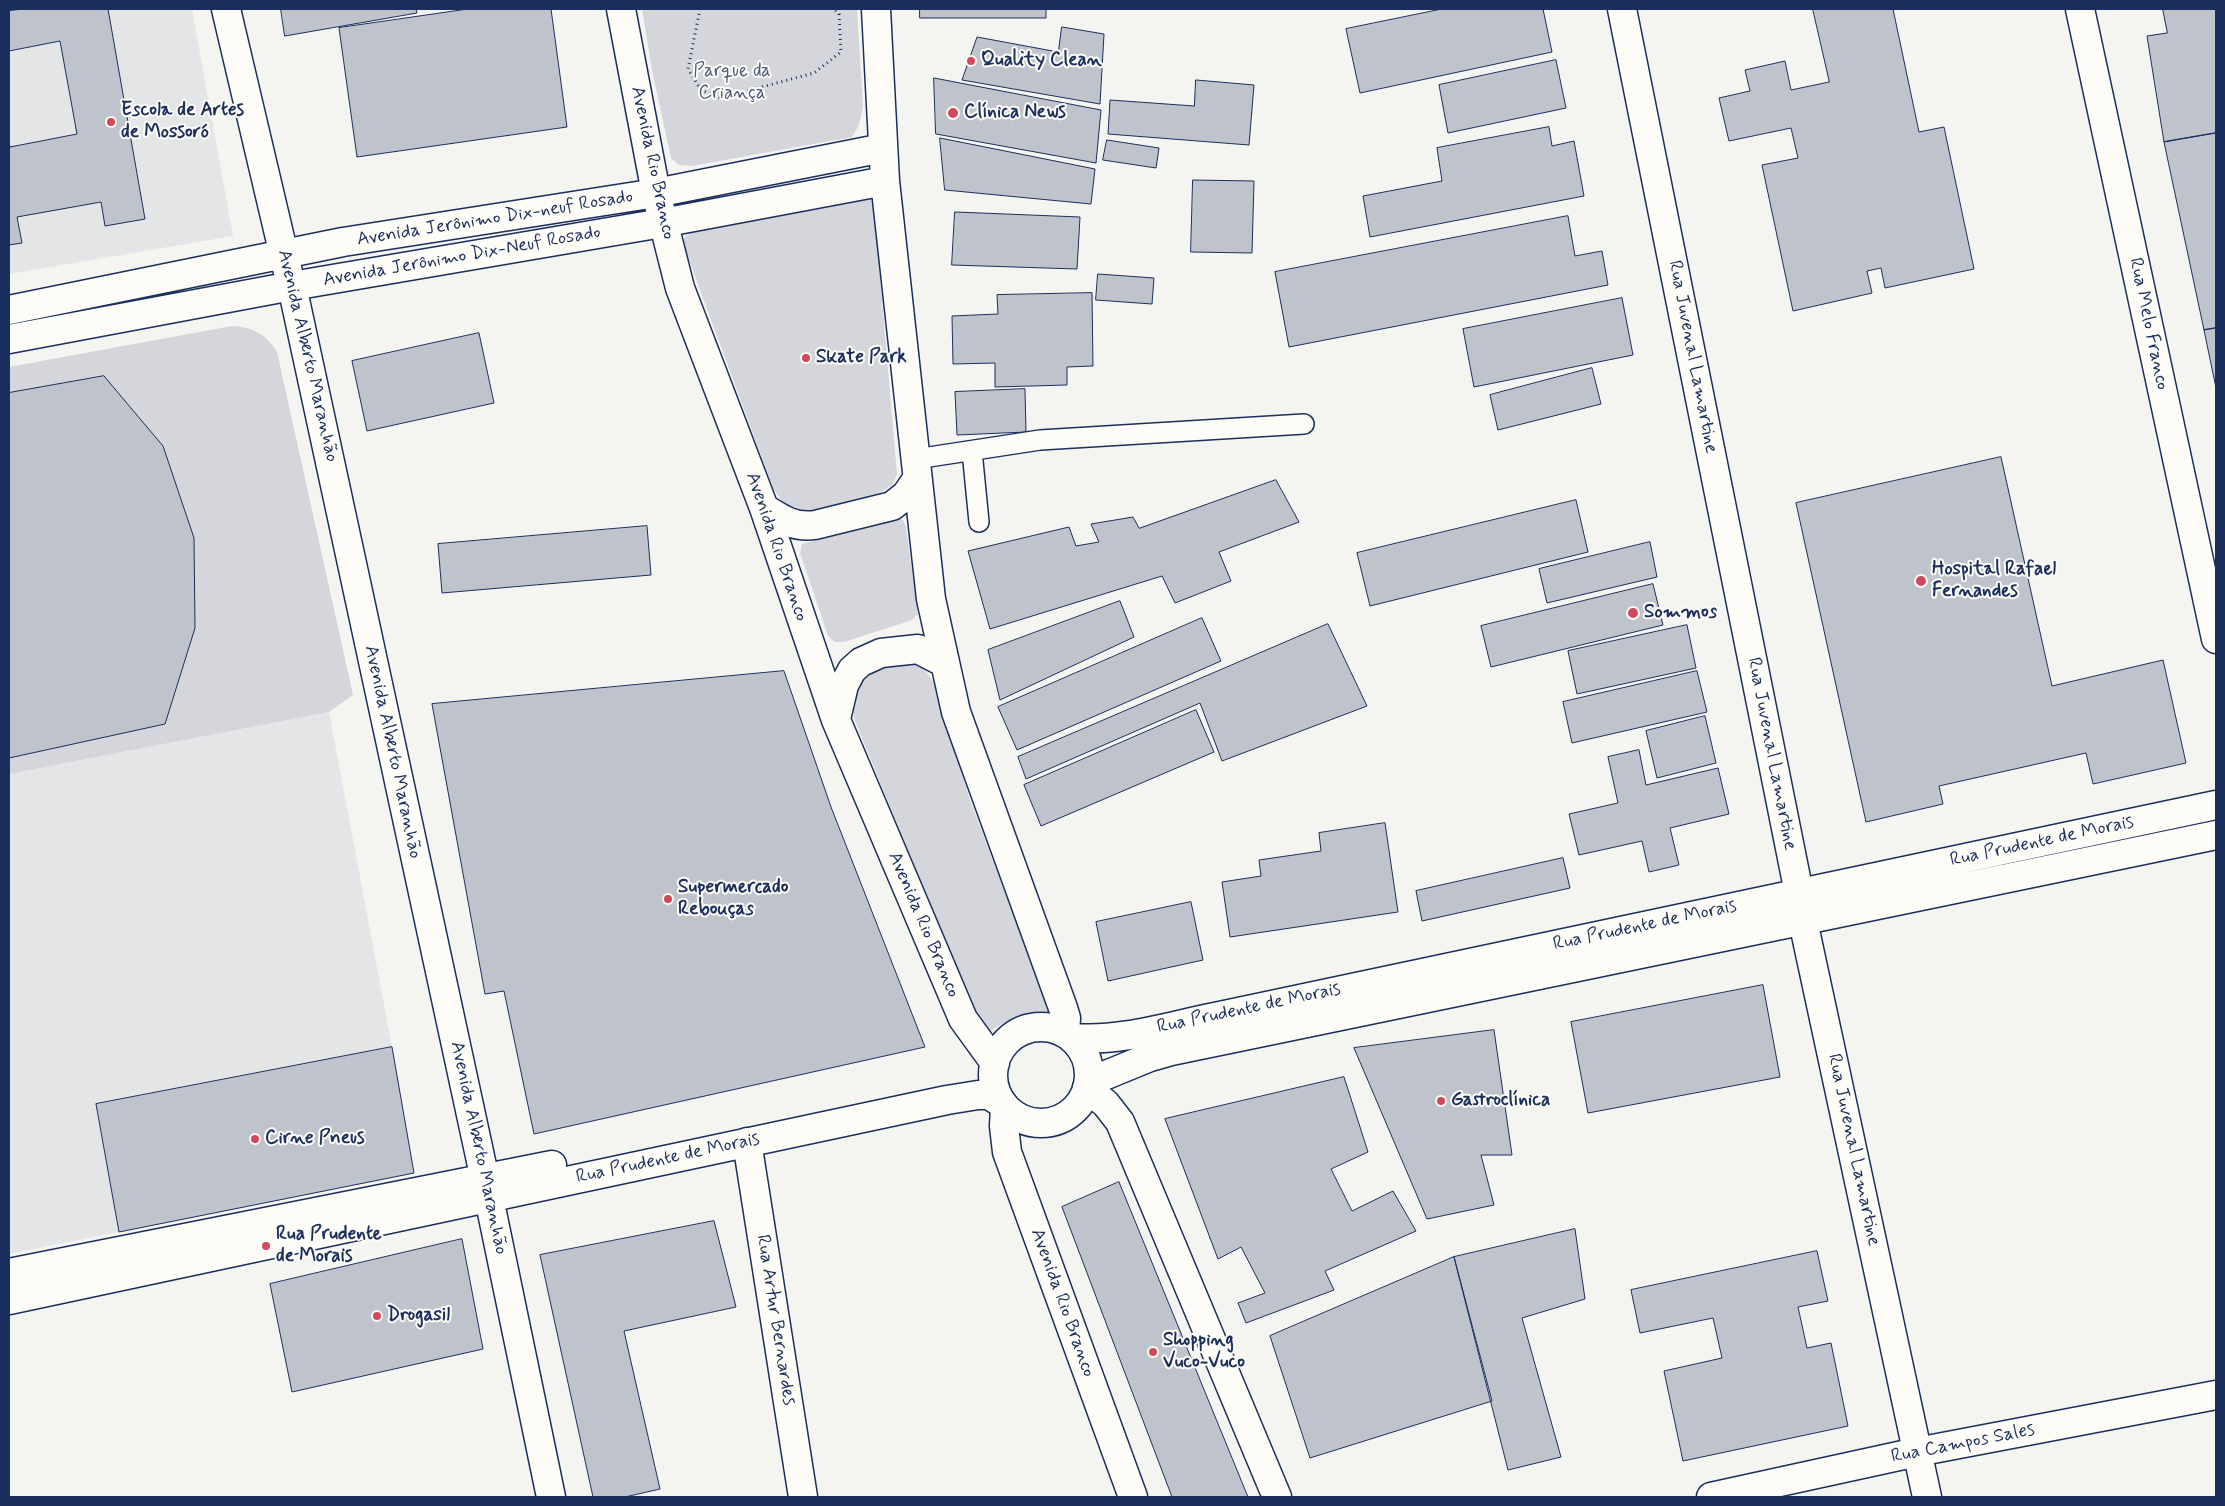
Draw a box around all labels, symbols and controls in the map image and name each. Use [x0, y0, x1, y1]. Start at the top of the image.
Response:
place label: Quality Clean [981, 50, 1102, 72]
marker: Quality Clean [965, 55, 977, 67]
park label: Parque da Criança [693, 61, 771, 105]
street label: Avenida Rio Branco [625, 84, 679, 242]
place label: Escola de Artes de Mossoró [121, 100, 244, 144]
place label: Clínica News [964, 102, 1066, 124]
marker: Clínica News [946, 106, 960, 120]
marker: Escola de Artes de Mossoró [105, 116, 117, 128]
street label: Avenida Jerônimo Dix-neuf Rosado [355, 186, 635, 252]
street label: Avenida Jerônimo Dix-Neuf Rosado [321, 221, 603, 293]
street label: Avenida Alberto Maranhão [271, 248, 343, 464]
street label: Rua Melo Franco [2123, 256, 2173, 392]
street label: Rua Juvenal Lamartine [1662, 259, 1722, 455]
place label: Skate Park [816, 347, 907, 369]
marker: Skate Park [800, 352, 812, 364]
street label: Avenida Rio Branco [740, 469, 812, 625]
place label: Hospital Rafael Fernandes [1932, 559, 2056, 603]
marker: Hospital Rafael Fernandes [1914, 574, 1928, 588]
place label: Sommos [1644, 602, 1717, 624]
marker: Sommos [1626, 606, 1640, 620]
street label: Avenida Alberto Maranhão [358, 643, 426, 861]
street label: Rua Juvenal Lamartine [1741, 656, 1801, 852]
street label: Rua Prudente de Morais [1948, 811, 2136, 873]
street label: Avenida Rio Branco [882, 849, 964, 1001]
place label: Supermercado Rebouças [678, 877, 788, 921]
marker: Supermercado Rebouças [662, 893, 674, 905]
street label: Rua Prudente de Morais [1551, 895, 1739, 957]
street label: Rua Prudente de Morais [1155, 978, 1343, 1040]
street label: Avenida Alberto Maranhão [444, 1039, 512, 1257]
street label: Rua Juvenal Lamartine [1821, 1052, 1885, 1248]
place label: Gastroclínica [1451, 1090, 1550, 1112]
marker: Gastroclínica [1435, 1095, 1447, 1107]
place label: Cirne Pneus [265, 1128, 365, 1150]
street label: Rua Prudente de Morais [574, 1128, 762, 1190]
marker: Cirne Pneus [249, 1133, 261, 1145]
place label: Rua Prudente de Morais [276, 1224, 382, 1268]
street label: Avenida Rio Branco [1025, 1226, 1099, 1380]
street label: Rua Artur Bernardes [750, 1233, 800, 1407]
marker: Rua Prudente de Morais [260, 1240, 272, 1252]
place label: Drogasil [387, 1305, 450, 1327]
marker: Drogasil [371, 1310, 383, 1322]
place label: Shopping Vuco-Vuco [1163, 1330, 1245, 1374]
marker: Shopping Vuco-Vuco [1147, 1346, 1159, 1358]
street label: Rua Campos Sales [1889, 1419, 2037, 1469]

